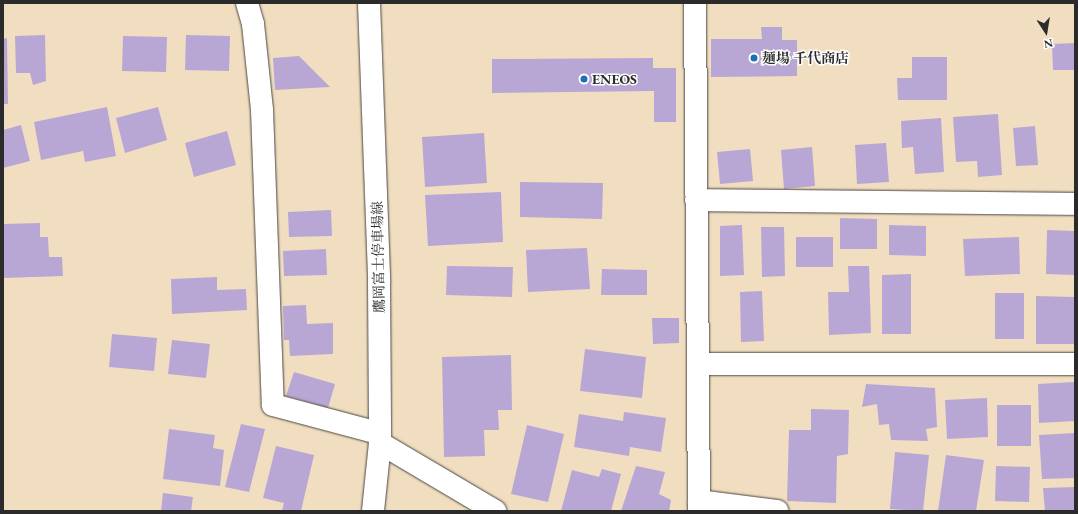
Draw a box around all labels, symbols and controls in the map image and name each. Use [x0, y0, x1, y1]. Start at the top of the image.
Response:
north arrow [1026, 12, 1066, 52]
text: N [1043, 36, 1054, 52]
place label: 麺場 千代商店 [762, 50, 849, 66]
marker: 麺場 千代商店 [749, 53, 759, 63]
place label: ENEOS [592, 71, 637, 87]
marker: ENEOS [579, 74, 589, 84]
street label: 鷹岡富士停車場線 [369, 201, 387, 313]

